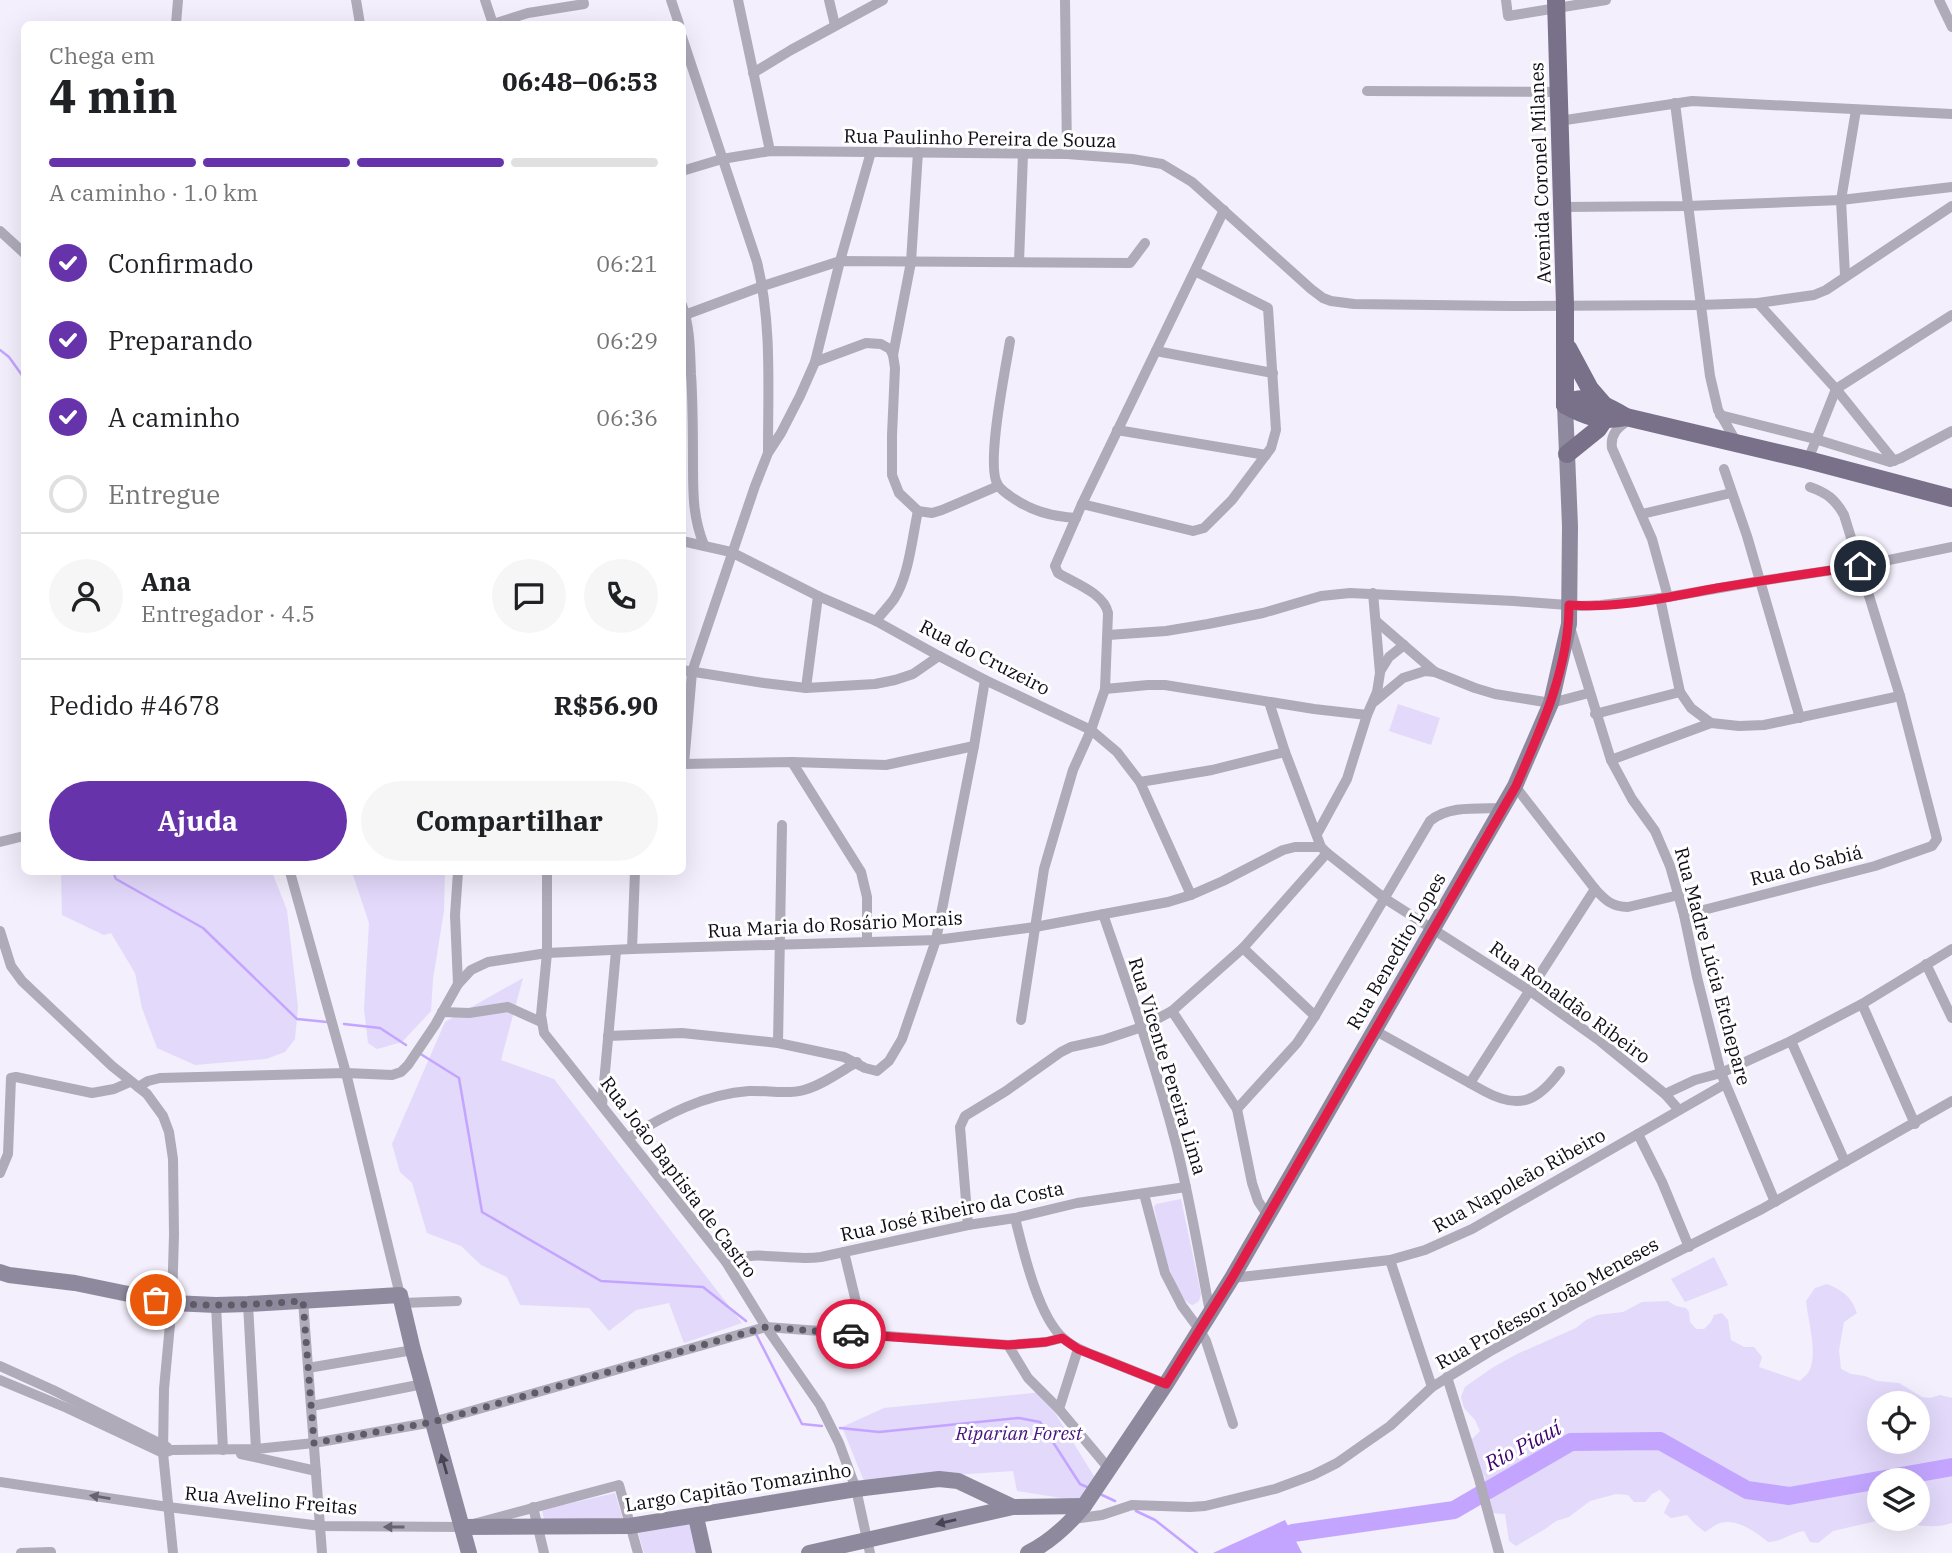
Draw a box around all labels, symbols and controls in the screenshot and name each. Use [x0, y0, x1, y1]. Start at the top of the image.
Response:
text: Chega em [49, 40, 155, 70]
street label: Avenida Coronel Milanes [1524, 62, 1556, 284]
text: 06:48–06:53 [502, 64, 658, 98]
text: 4 min [49, 66, 178, 126]
street label: Rua Paulinho Pereira de Souza [843, 124, 1117, 152]
text: A caminho · 1.0 km [49, 177, 258, 207]
icon: check [49, 244, 87, 282]
text: Confirmado [108, 246, 253, 280]
text: 06:21 [596, 248, 658, 278]
icon: check [49, 321, 87, 359]
text: Preparando [108, 323, 253, 357]
text: 06:29 [596, 325, 658, 355]
icon: check [49, 398, 87, 436]
text: A caminho [108, 400, 240, 434]
text: 06:36 [596, 402, 658, 432]
text: Entregue [108, 477, 220, 511]
pin [1830, 536, 1890, 596]
icon: home [1841, 547, 1879, 585]
button: person [49, 559, 123, 633]
button: chat [492, 559, 566, 633]
button: phone [584, 559, 658, 633]
text: Ana [141, 564, 191, 598]
text: Entregador · 4.5 [141, 598, 315, 628]
street label: Rua do Cruzeiro [916, 614, 1054, 700]
text: Pedido #4678 [49, 688, 220, 722]
text: R$56.90 [554, 688, 658, 722]
button: Ajuda [49, 781, 347, 861]
button: Compartilhar [361, 781, 658, 861]
street label: Rua do Sabiá [1747, 839, 1865, 891]
street label: Rua Madre Lúcia Etchepare [1670, 844, 1756, 1088]
street label: Rua Benedito Lopes [1341, 868, 1451, 1034]
street label: Rua Maria do Rosário Morais [707, 905, 963, 943]
street label: Rua Ronaldão Ribeiro [1485, 935, 1655, 1069]
street label: Rua Vicente Pereira Lima [1124, 954, 1212, 1178]
street label: Rua João Baptista de Castro [595, 1072, 763, 1282]
street label: Rua Napoleão Ribeiro [1428, 1122, 1610, 1238]
street label: Rua José Ribeiro da Costa [838, 1176, 1066, 1246]
street label: Rua Professor João Meneses [1431, 1232, 1663, 1374]
pin [126, 1270, 186, 1330]
icon: bag [137, 1281, 175, 1319]
courier [816, 1299, 886, 1369]
icon: car [832, 1315, 870, 1353]
map controls [1867, 1391, 1930, 1531]
button: locate [1867, 1391, 1930, 1454]
water label: Rio Piauí [1479, 1413, 1567, 1477]
park label: Riparian Forest [955, 1421, 1084, 1445]
one-way arrow [439, 1453, 449, 1474]
street label: Largo Capitão Tomazinho [623, 1457, 853, 1517]
button: layers [1867, 1468, 1930, 1531]
street label: Rua Avelino Freitas [184, 1480, 358, 1520]
one-way arrow [89, 1491, 111, 1502]
one-way arrow [935, 1516, 957, 1527]
one-way arrow [382, 1521, 404, 1533]

